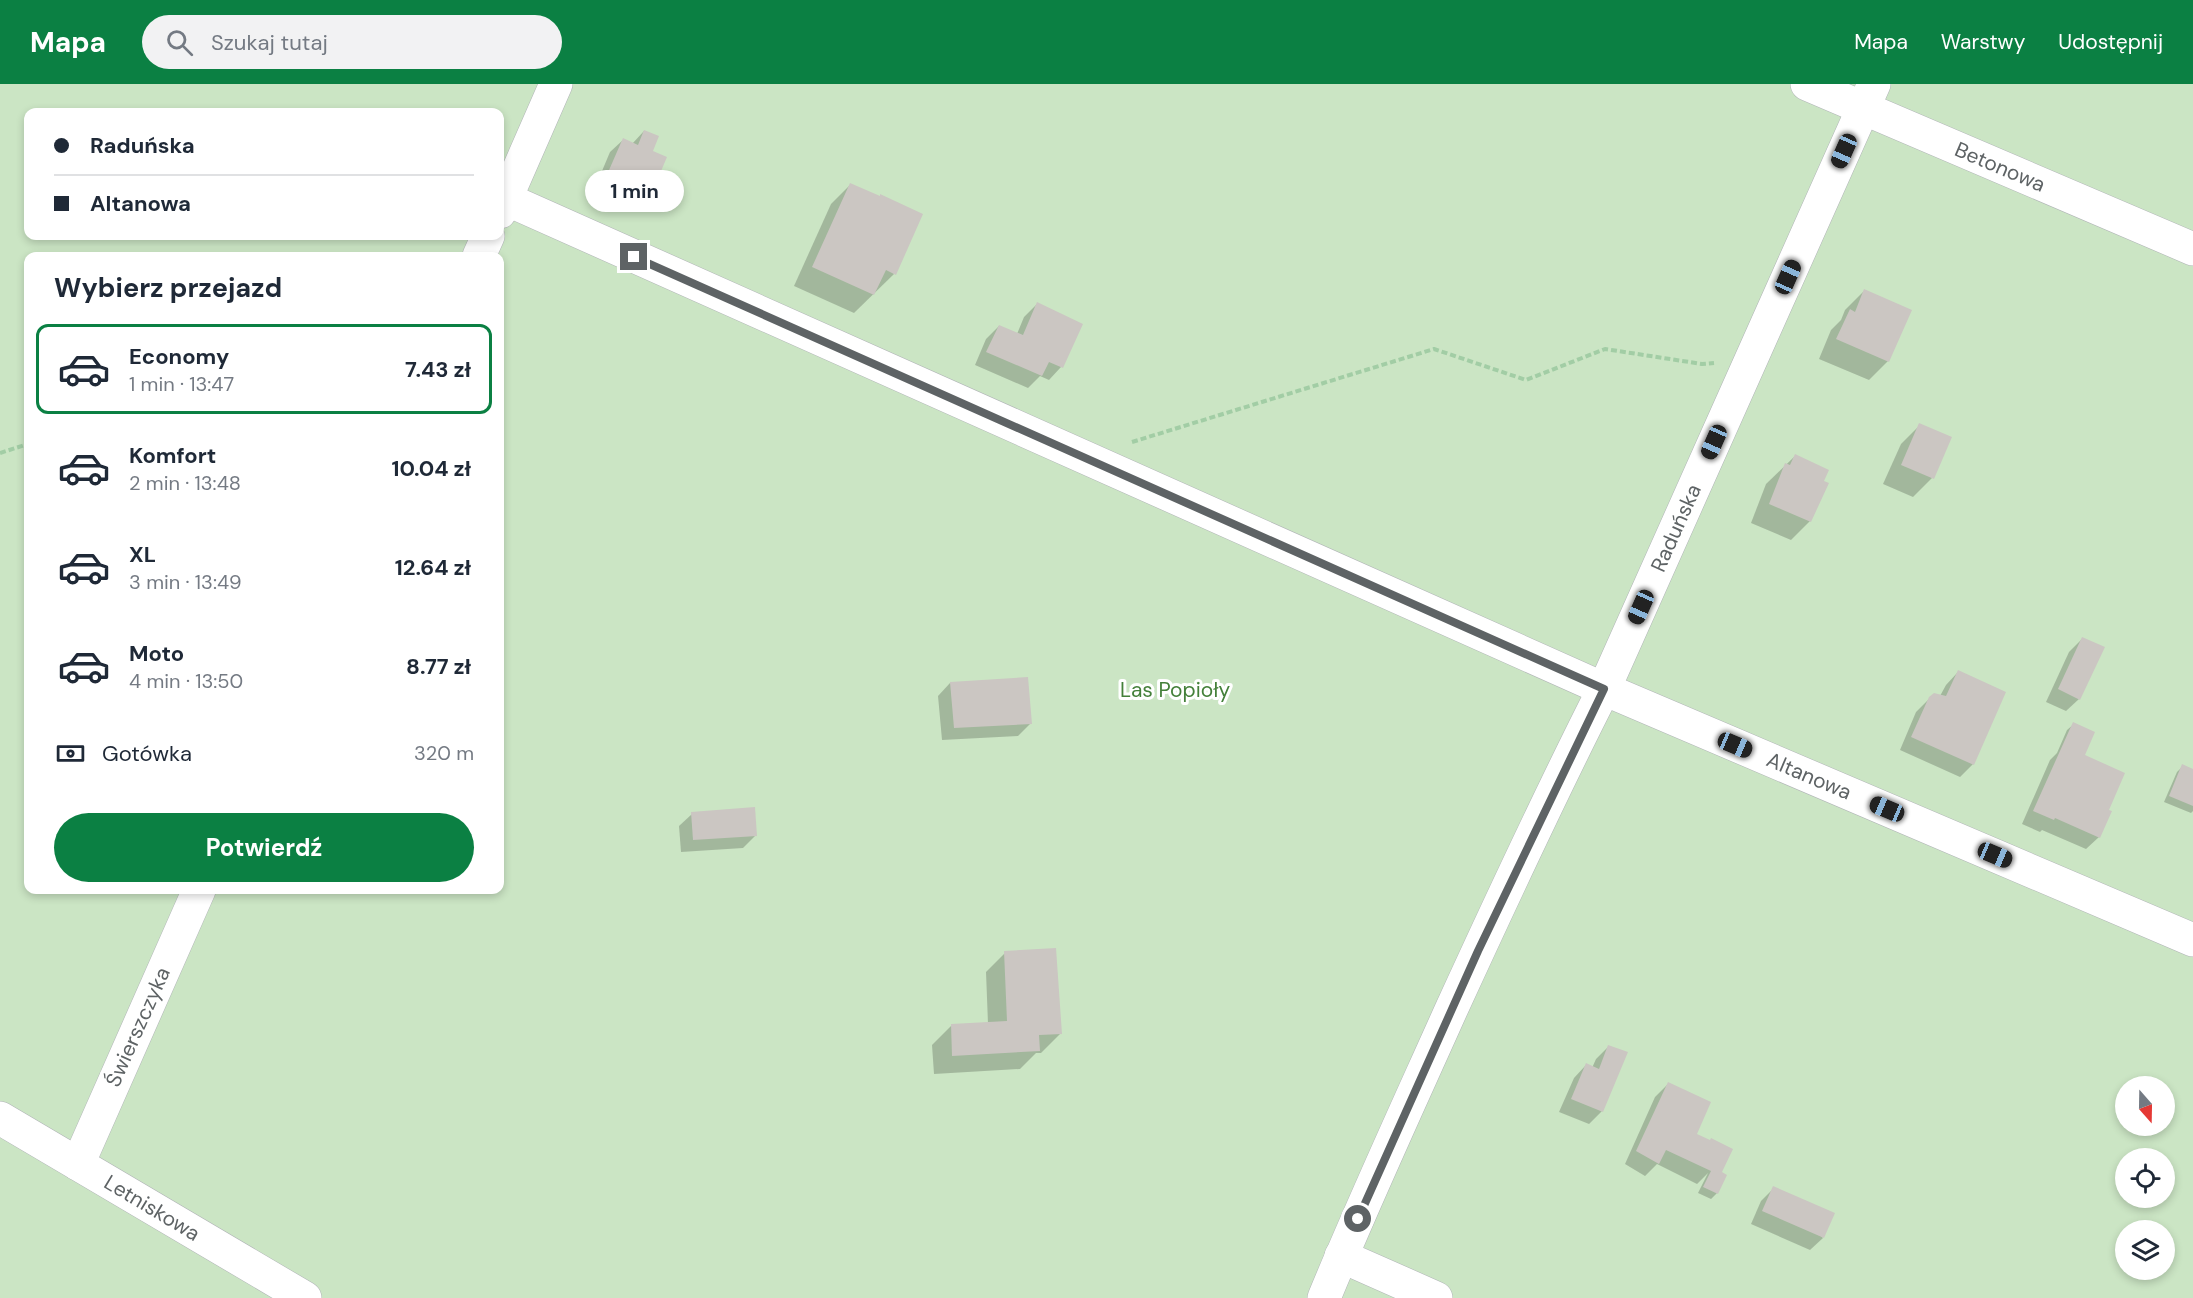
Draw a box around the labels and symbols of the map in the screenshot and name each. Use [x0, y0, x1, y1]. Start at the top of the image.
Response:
car [1828, 131, 1860, 171]
street label: Betonowa [1950, 135, 2050, 199]
callout: 1 min [584, 170, 684, 212]
route end [620, 243, 647, 270]
car [1772, 257, 1804, 297]
car [1698, 422, 1730, 462]
street label: Raduńska [1644, 480, 1708, 576]
car [1625, 587, 1657, 627]
park label: Las Popioły [1120, 676, 1230, 704]
car [1715, 730, 1755, 760]
street label: Altanowa [1762, 746, 1856, 806]
car [1867, 794, 1907, 824]
car [1975, 840, 2015, 870]
street label: Świerszczyka [99, 963, 177, 1091]
north arrow [2115, 1076, 2175, 1136]
street label: Letniskowa [99, 1168, 205, 1248]
route start [1344, 1205, 1371, 1232]

